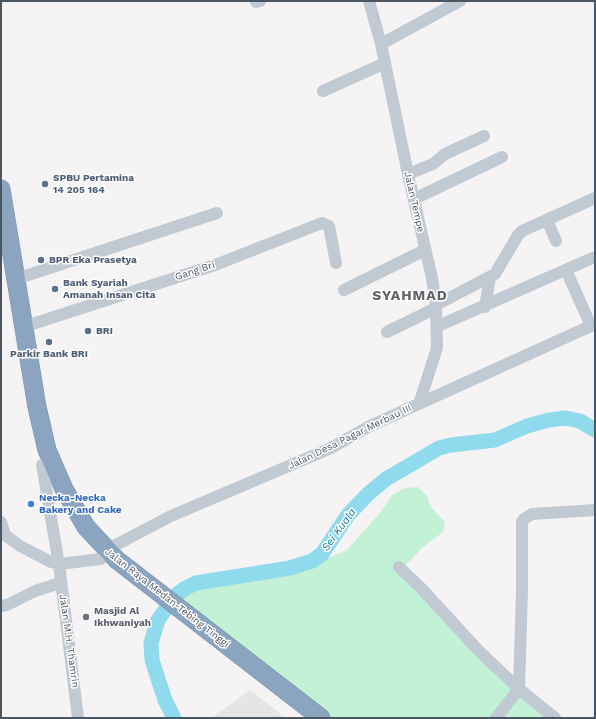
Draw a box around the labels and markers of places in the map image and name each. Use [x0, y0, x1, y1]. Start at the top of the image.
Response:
place label: SPBU Pertamina 14 205 164 [53, 172, 134, 196]
marker: SPBU Pertamina 14 205 164 [40, 179, 50, 189]
place label: BPR Eka Prasetya [49, 254, 137, 266]
marker: BPR Eka Prasetya [36, 255, 46, 265]
place label: Bank Syariah Amanah Insan Cita [63, 277, 156, 300]
marker: Bank Syariah Amanah Insan Cita [50, 284, 60, 294]
place label: BRI [96, 325, 113, 337]
marker: BRI [83, 326, 93, 336]
marker: Parkir Bank BRI [44, 337, 54, 347]
place label: Parkir Bank BRI [10, 348, 88, 360]
place label: Necka-Necka Bakery and Cake [39, 492, 122, 516]
marker: Necka-Necka Bakery and Cake [26, 499, 36, 509]
place label: Masjid Al Ikhwaniyah [94, 605, 151, 628]
marker: Masjid Al Ikhwaniyah [81, 612, 91, 622]

